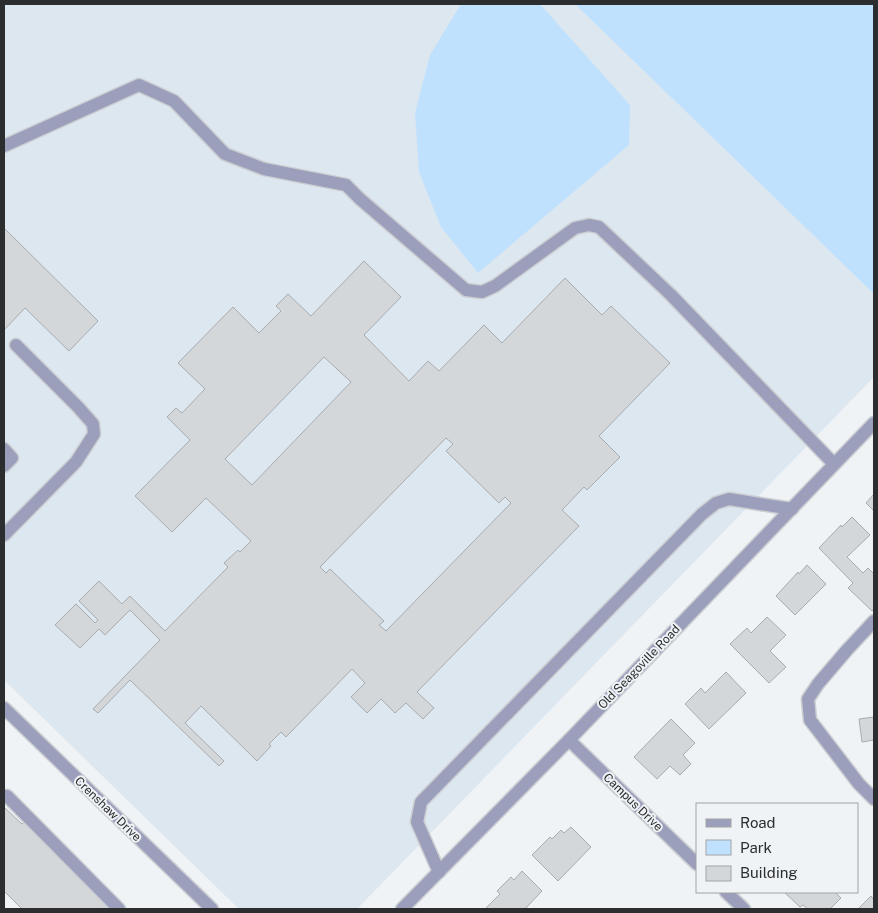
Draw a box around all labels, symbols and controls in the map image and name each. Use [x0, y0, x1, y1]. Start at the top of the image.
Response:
street label: Old Seagoville Road [595, 622, 683, 712]
street label: Campus Drive [600, 770, 666, 834]
street label: Crenshaw Drive [72, 774, 144, 844]
legend [696, 803, 858, 893]
text: Road [740, 814, 776, 831]
text: Park [740, 839, 772, 856]
text: Building [740, 864, 798, 881]

